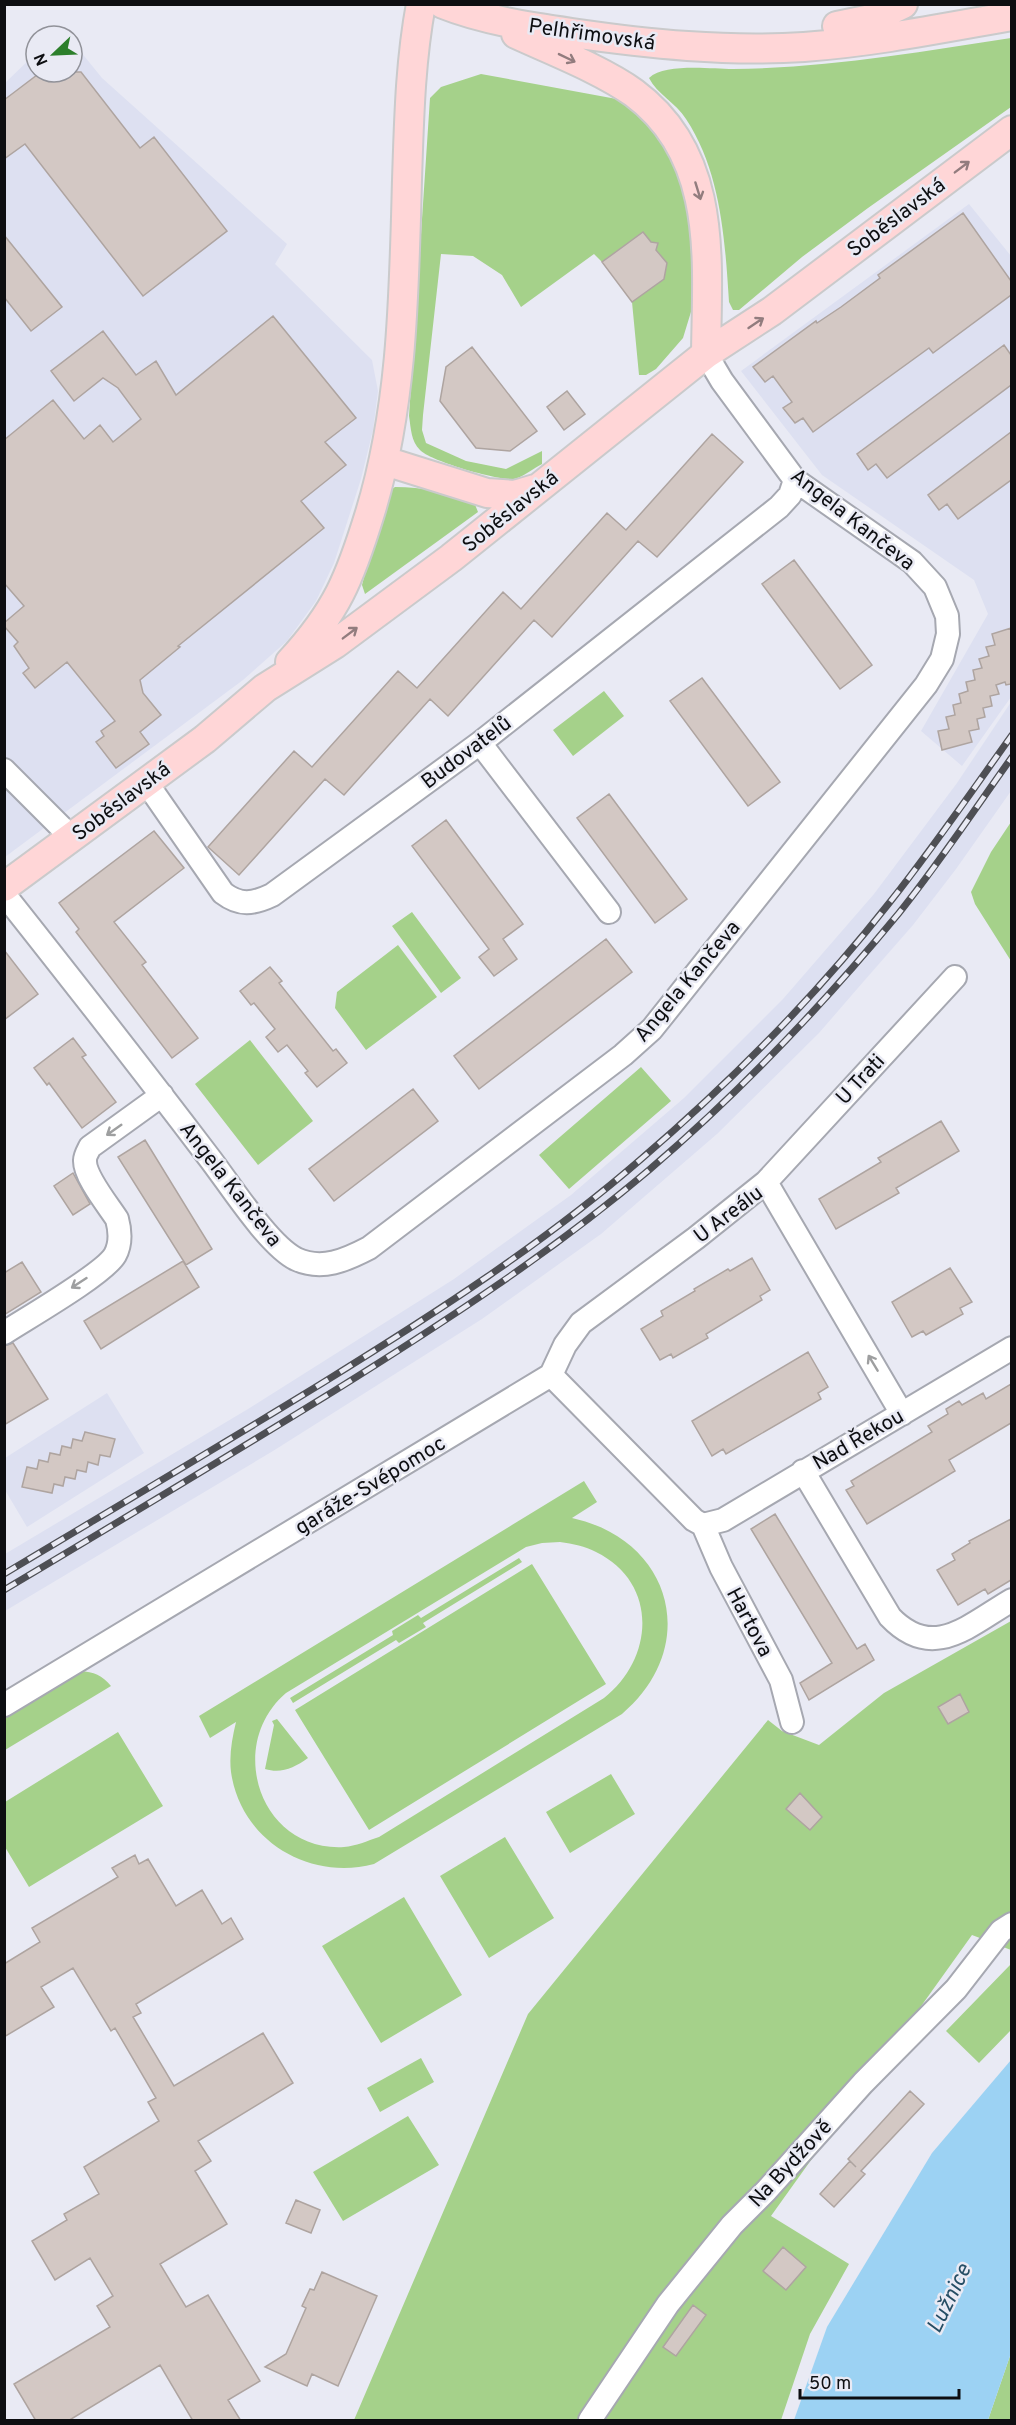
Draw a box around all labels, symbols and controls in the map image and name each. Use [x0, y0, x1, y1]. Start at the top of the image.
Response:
street label: Pelhřimovská [527, 13, 657, 58]
north arrow [24, 24, 84, 84]
text: N [31, 50, 53, 68]
one-way arrow [558, 52, 576, 64]
one-way arrow [953, 161, 969, 174]
street label: Soběslavská [842, 172, 951, 264]
one-way arrow [693, 181, 704, 200]
one-way arrow [747, 316, 764, 329]
street label: Angela Kančeva [784, 463, 920, 577]
street label: Soběslavská [457, 465, 565, 559]
one-way arrow [341, 627, 357, 639]
street label: Budovatelů [416, 710, 517, 796]
street label: Soběslavská [67, 756, 176, 848]
street label: Angela Kančeva [629, 915, 747, 1049]
street label: U Trati [831, 1049, 892, 1111]
street label: Angela Kančeva [173, 1117, 287, 1253]
one-way arrow [107, 1124, 123, 1136]
street label: U Areálu [689, 1180, 769, 1250]
one-way arrow [71, 1278, 88, 1290]
one-way arrow [866, 1355, 878, 1372]
street label: Nad Řekou [808, 1402, 909, 1477]
street label: garáže-Svépomoc [290, 1431, 451, 1542]
street label: Hartova [719, 1583, 778, 1662]
street label: Na Bydžově [744, 2114, 839, 2214]
water label: Lužnice [922, 2259, 979, 2338]
scale bar [800, 2362, 959, 2400]
text: 50 m [809, 2373, 851, 2396]

